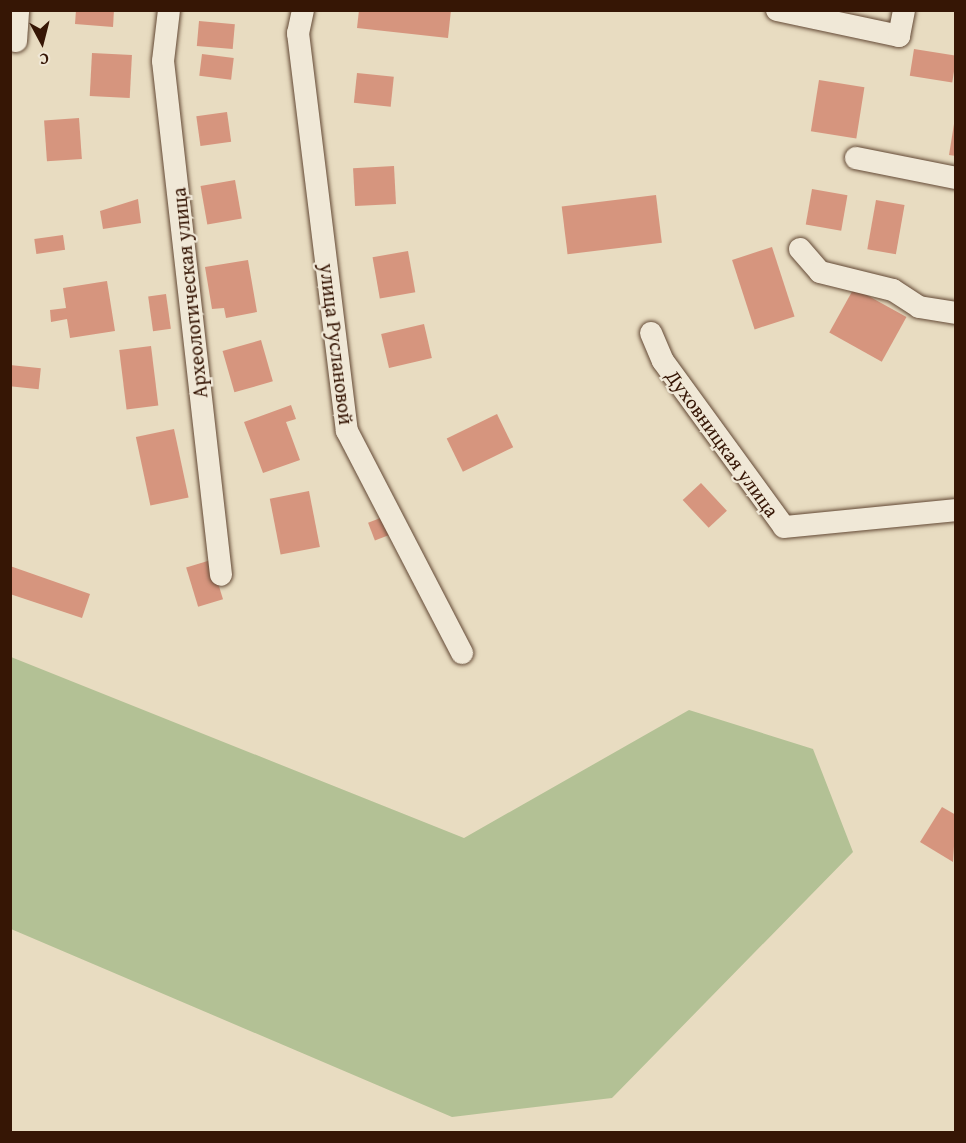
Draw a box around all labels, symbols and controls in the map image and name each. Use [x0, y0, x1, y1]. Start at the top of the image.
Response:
north arrow [12, 12, 72, 72]
text: С [38, 47, 50, 72]
street label: Археологическая улица [166, 186, 212, 400]
street label: улица Руслановой [315, 262, 359, 426]
street label: Духовницкая улица [661, 365, 785, 521]

